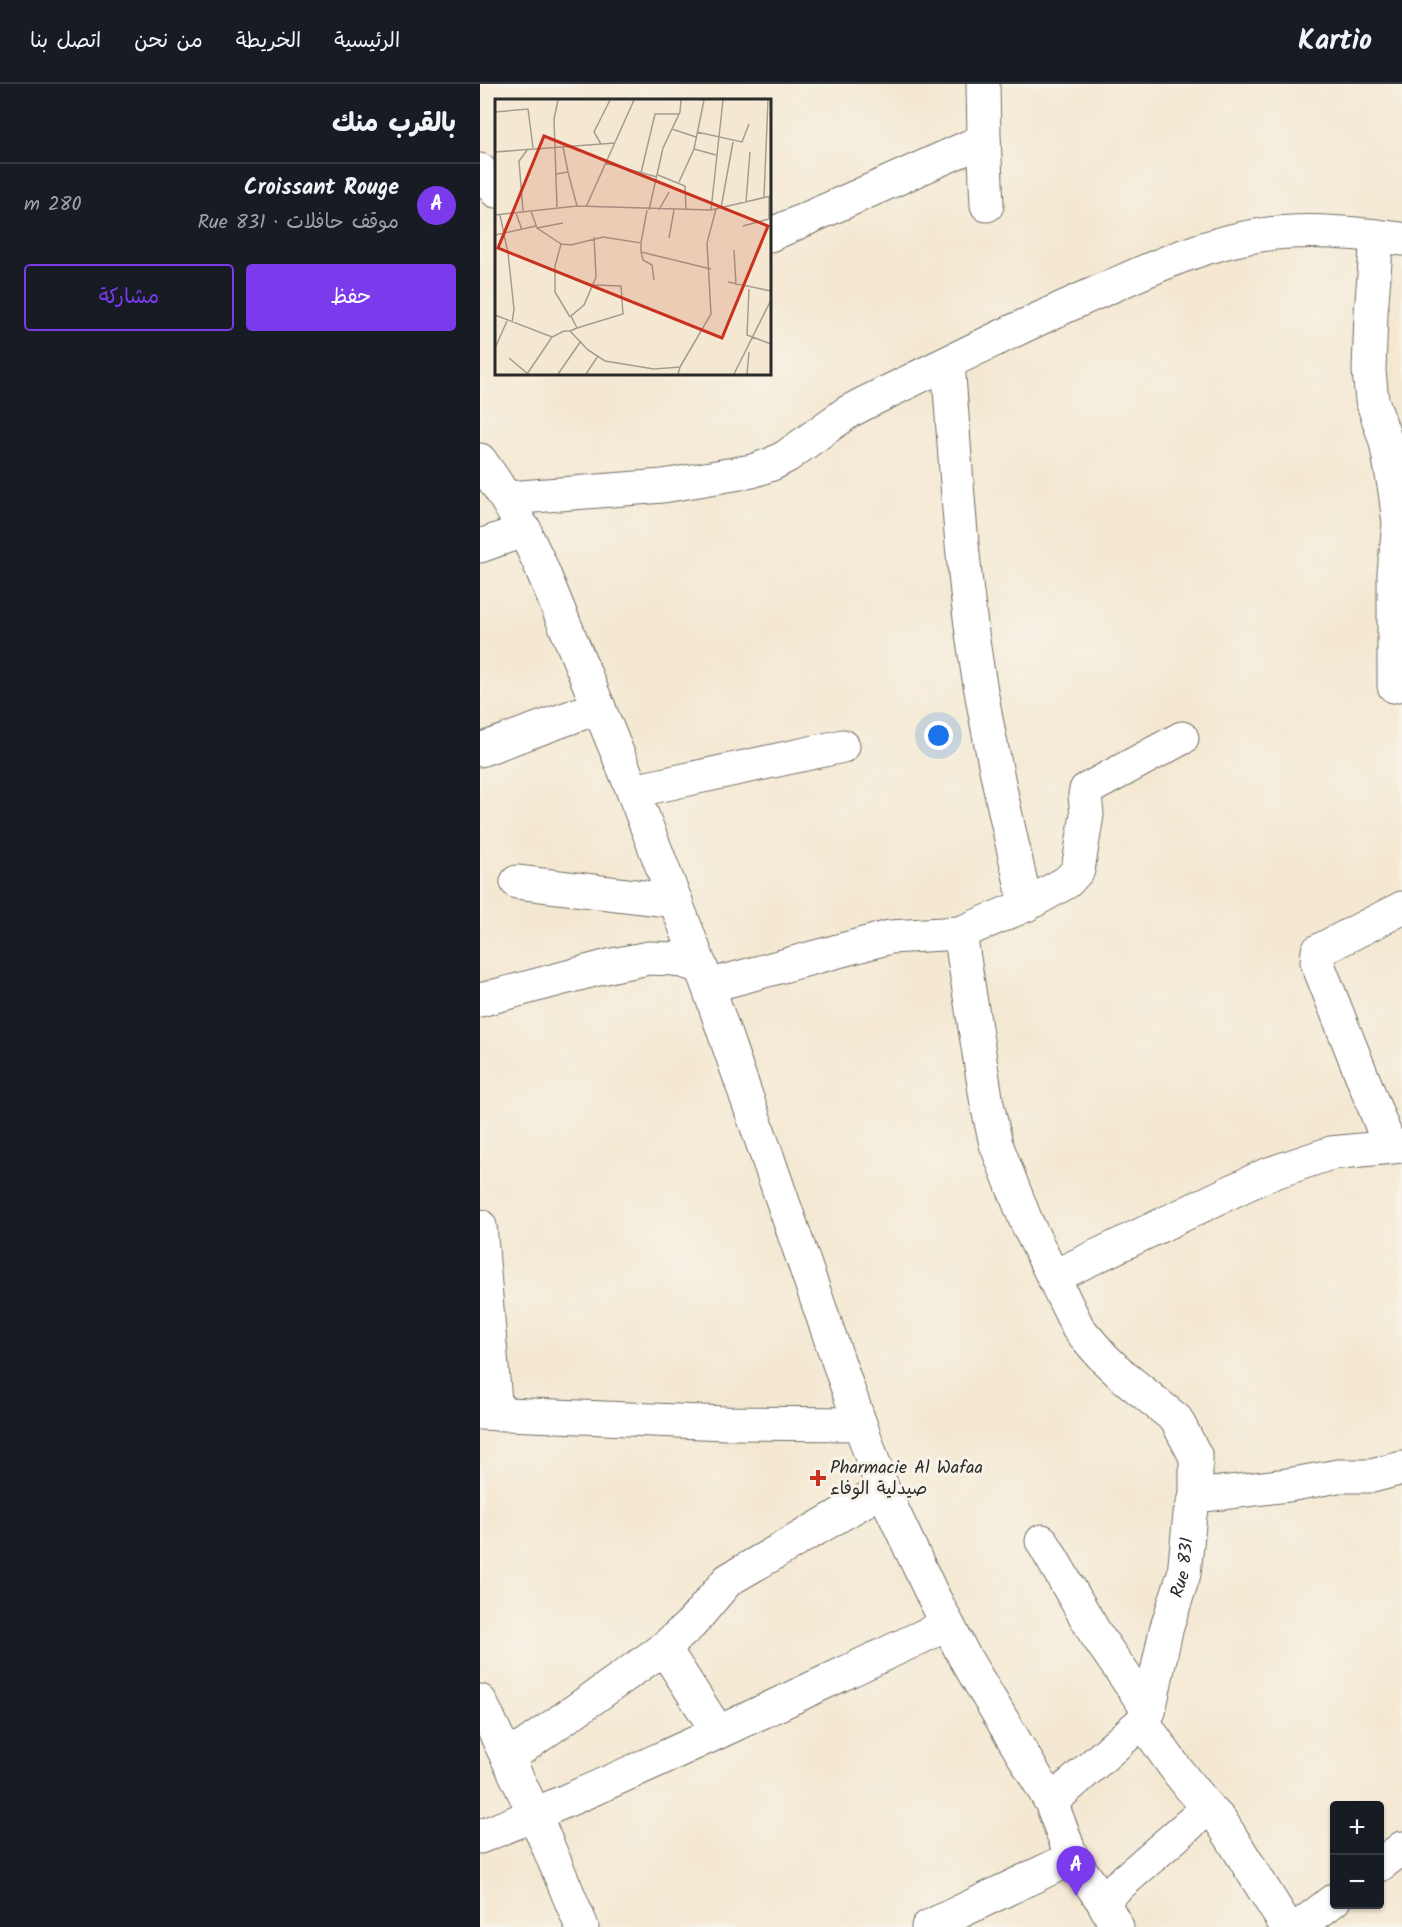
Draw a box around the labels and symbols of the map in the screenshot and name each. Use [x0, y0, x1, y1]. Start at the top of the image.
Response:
inset map [495, 99, 771, 375]
your location [924, 721, 953, 750]
place label: Pharmacie Al Wafaa صيدلية الوفاء [830, 1454, 983, 1504]
marker: Pharmacie Al Wafaa صيدلية الوفاء [811, 1471, 825, 1485]
street label: Rue 831 [1163, 1536, 1202, 1602]
pin: A [1056, 1846, 1096, 1896]

